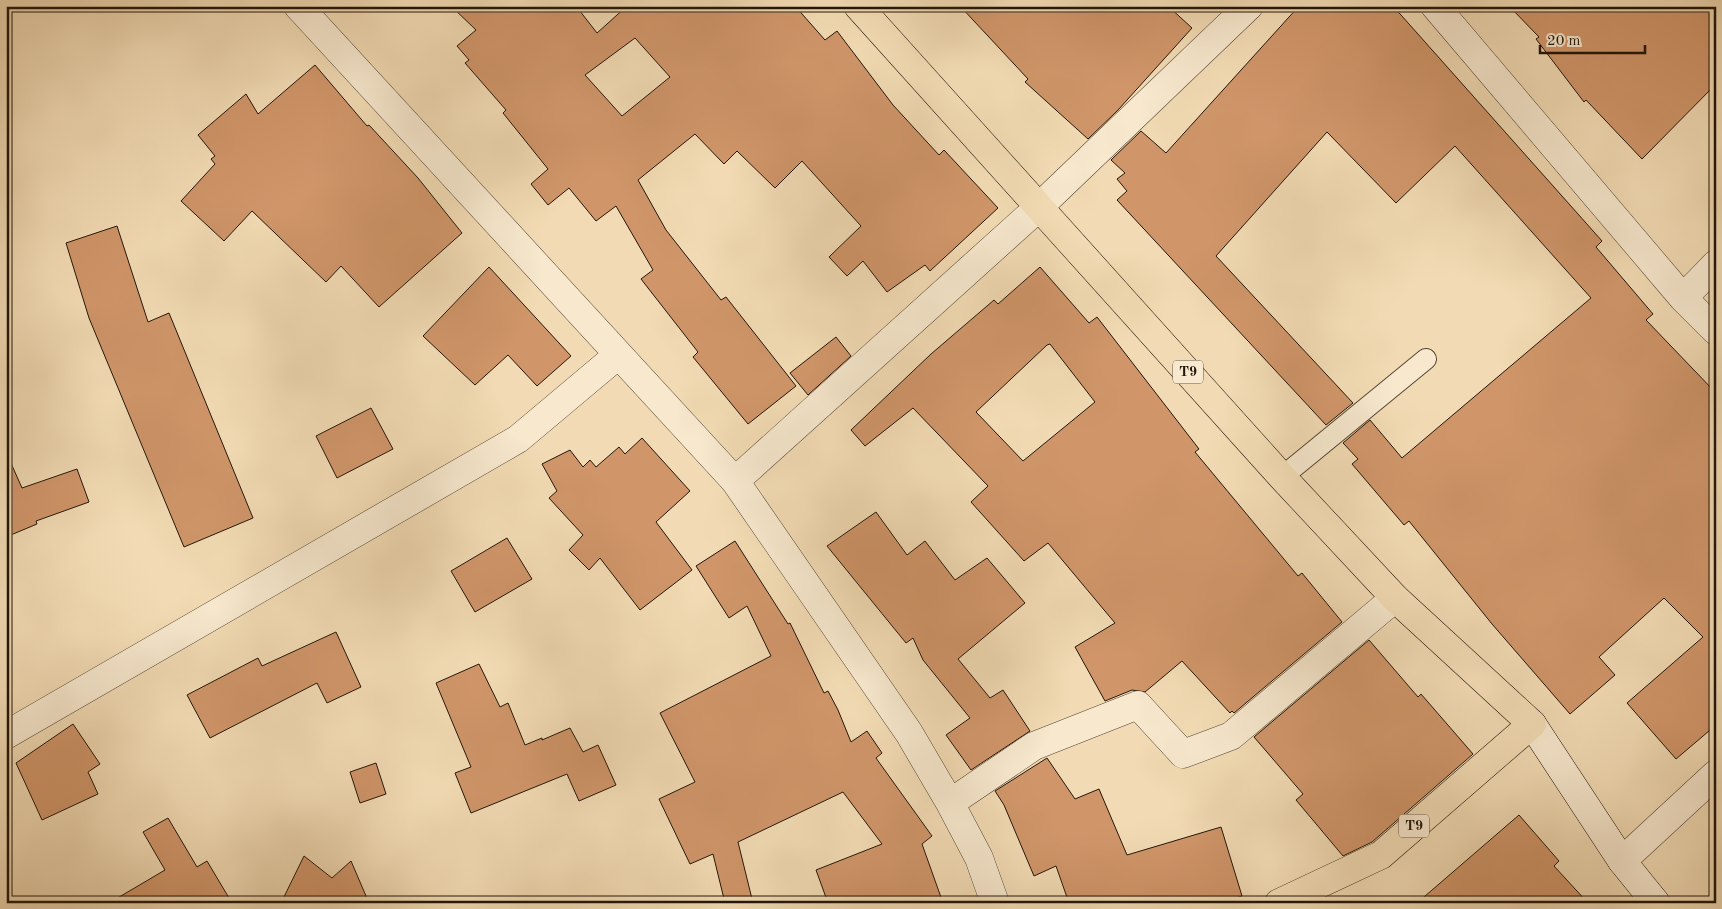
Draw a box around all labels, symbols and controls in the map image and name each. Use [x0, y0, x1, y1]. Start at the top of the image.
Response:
scale bar [1540, 22, 1644, 54]
text: 20 m [1547, 34, 1581, 49]
road number: T9 [1173, 361, 1203, 384]
road number: T9 [1399, 814, 1429, 838]

